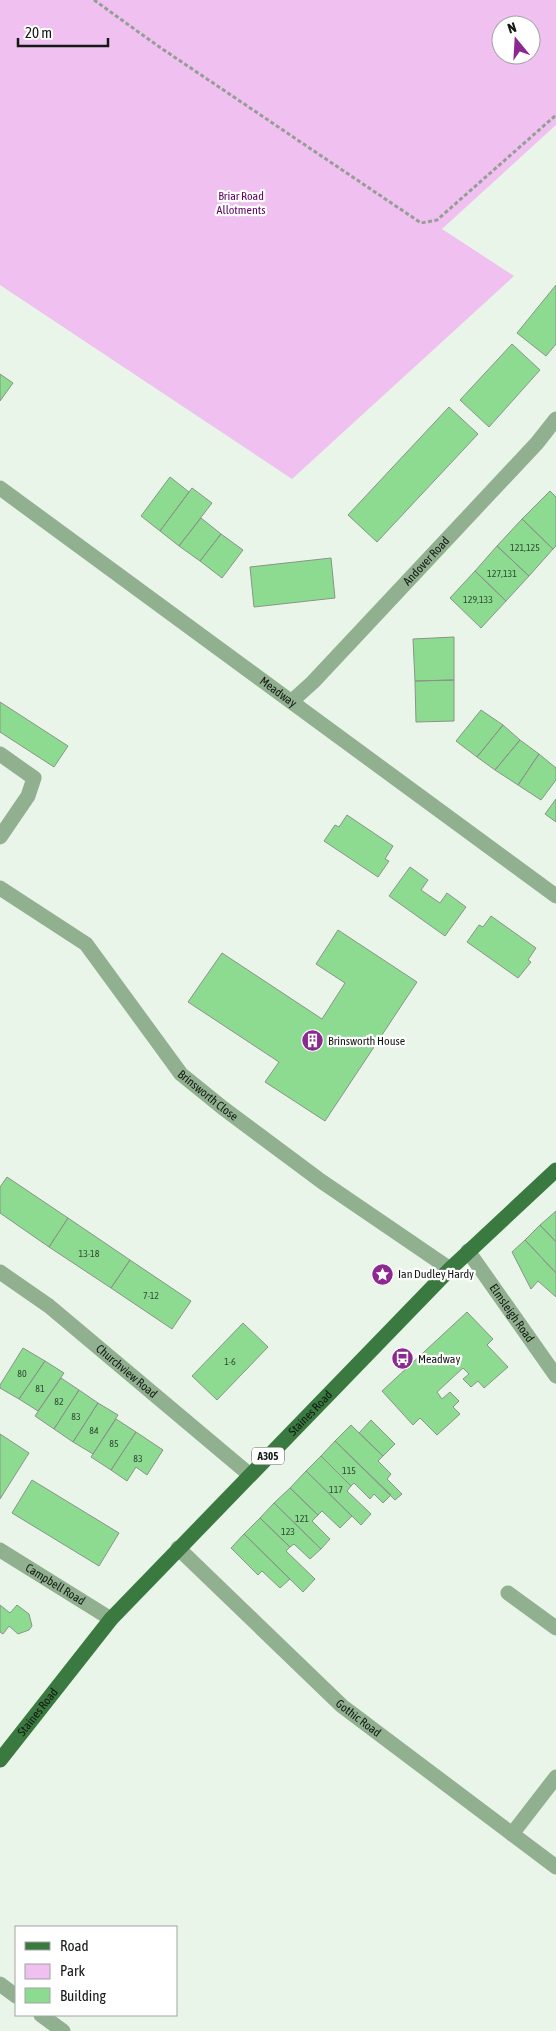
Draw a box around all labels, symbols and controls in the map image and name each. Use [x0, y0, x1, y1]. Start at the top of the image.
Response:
scale bar [18, 15, 108, 47]
north arrow [491, 15, 541, 65]
text: N [506, 19, 518, 37]
text: 20 m [25, 24, 52, 41]
park label: Briar Road Allotments [217, 189, 265, 217]
street label: Andover Road [400, 534, 452, 588]
house number: 121,125 [510, 542, 540, 553]
house number: 127,131 [487, 568, 517, 579]
house number: 129,133 [463, 594, 493, 605]
street label: Meadway [257, 674, 299, 710]
building icon: Brinsworth House [300, 1029, 324, 1053]
place label: Brinsworth House [328, 1034, 405, 1048]
street label: Brinsworth Close [175, 1067, 241, 1124]
house number: 13-18 [79, 1248, 100, 1259]
place icon: Ian Dudley Hardy [370, 1262, 394, 1286]
place label: Ian Dudley Hardy [398, 1267, 474, 1281]
street label: Elmsleigh Road [486, 1281, 537, 1345]
house number: 7-12 [143, 1290, 159, 1301]
street label: Churchview Road [93, 1342, 160, 1401]
bus stop icon: Meadway [390, 1347, 414, 1371]
place label: Meadway [418, 1352, 460, 1366]
house number: 1-6 [224, 1356, 236, 1367]
house number: 80 [17, 1368, 27, 1379]
house number: 81 [35, 1383, 45, 1394]
street label: Staines Road [285, 1388, 335, 1439]
house number: 82 [54, 1396, 64, 1407]
house number: 83 [71, 1411, 81, 1422]
house number: 84 [89, 1425, 99, 1436]
house number: 85 [109, 1438, 119, 1449]
road number: A305 [252, 1448, 284, 1464]
house number: 83 [133, 1453, 143, 1464]
house number: 115 [342, 1465, 356, 1476]
house number: 117 [329, 1484, 343, 1495]
house number: 121 [295, 1513, 309, 1524]
house number: 123 [281, 1526, 295, 1537]
street label: Campbell Road [23, 1561, 88, 1608]
street label: Staines Road [15, 1685, 61, 1739]
street label: Gothic Road [333, 1697, 384, 1740]
legend [15, 1926, 178, 2016]
text: Road [60, 1937, 89, 1954]
text: Park [60, 1962, 85, 1979]
text: Building [60, 1987, 106, 2004]

